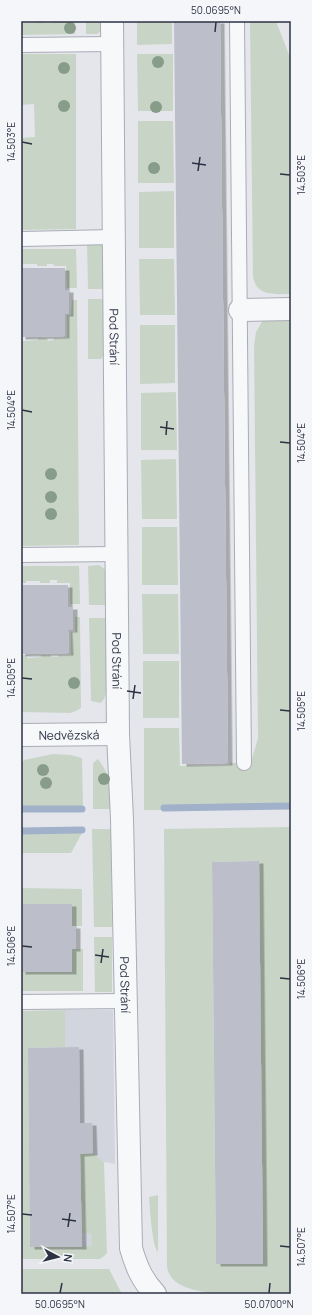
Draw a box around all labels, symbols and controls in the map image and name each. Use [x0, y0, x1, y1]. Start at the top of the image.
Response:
text: 50.0695°N [191, 3, 241, 17]
text: 14.503°E [4, 122, 18, 162]
text: 14.503°E [294, 155, 308, 195]
street label: Pod Strání [106, 309, 123, 366]
text: 14.504°E [4, 390, 18, 430]
text: 14.504°E [294, 423, 308, 463]
street label: Pod Strání [109, 633, 126, 690]
text: 14.505°E [4, 658, 18, 698]
text: 14.505°E [294, 691, 308, 731]
street label: Nedvězská [39, 726, 99, 743]
text: 14.506°E [4, 926, 18, 966]
street label: Pod Strání [116, 956, 135, 1014]
text: 14.506°E [294, 959, 308, 999]
text: 14.507°E [4, 1194, 18, 1234]
text: 14.507°E [294, 1227, 308, 1267]
north arrow [38, 1237, 78, 1277]
text: N [60, 1253, 76, 1263]
text: 50.0695°N [35, 1297, 85, 1311]
text: 50.0700°N [244, 1297, 294, 1311]

